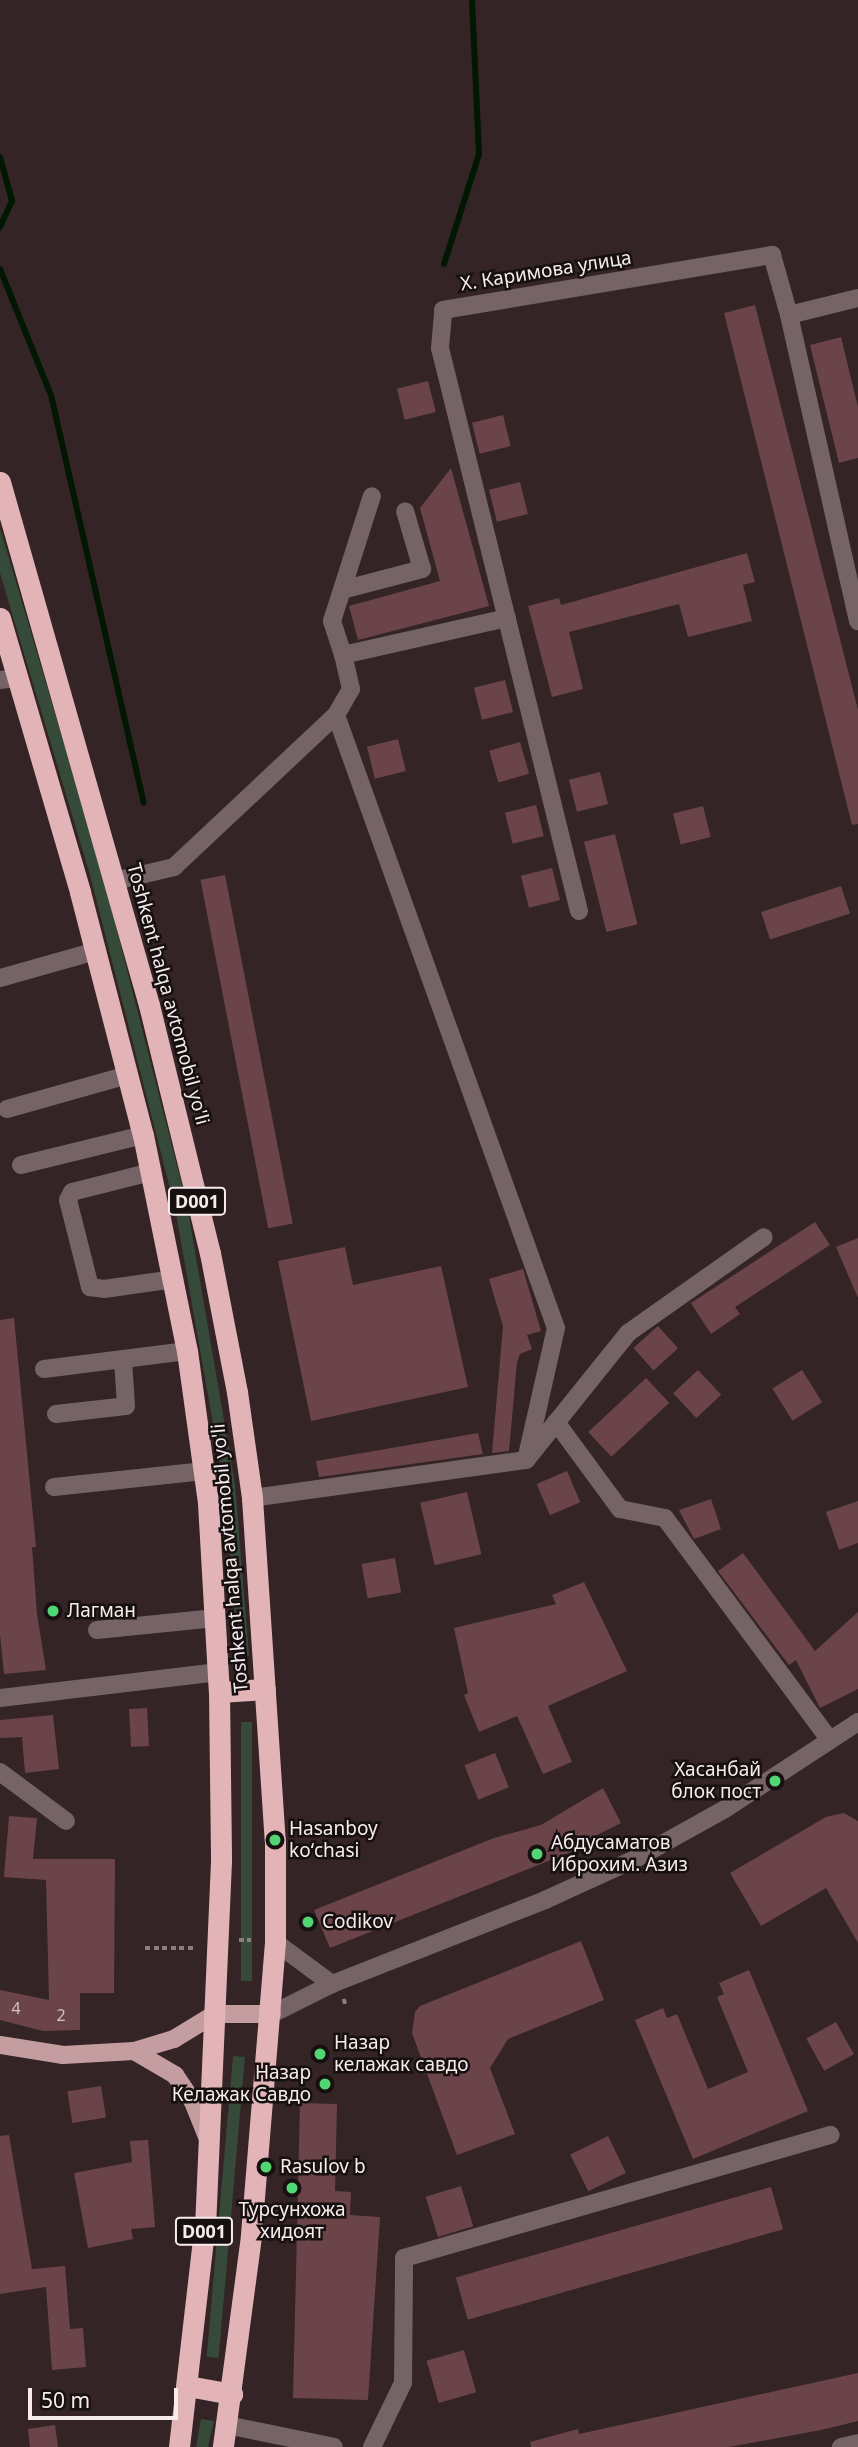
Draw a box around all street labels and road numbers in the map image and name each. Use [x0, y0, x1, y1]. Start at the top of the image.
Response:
street label: Х. Каримова улица [459, 246, 633, 296]
street label: Toshkent halqa avtomobil yo'li [122, 861, 214, 1127]
road number: D001 [167, 1186, 227, 1216]
street label: Toshkent halqa avtomobil yo'li [207, 1423, 253, 1693]
road number: D001 [174, 2216, 234, 2246]

